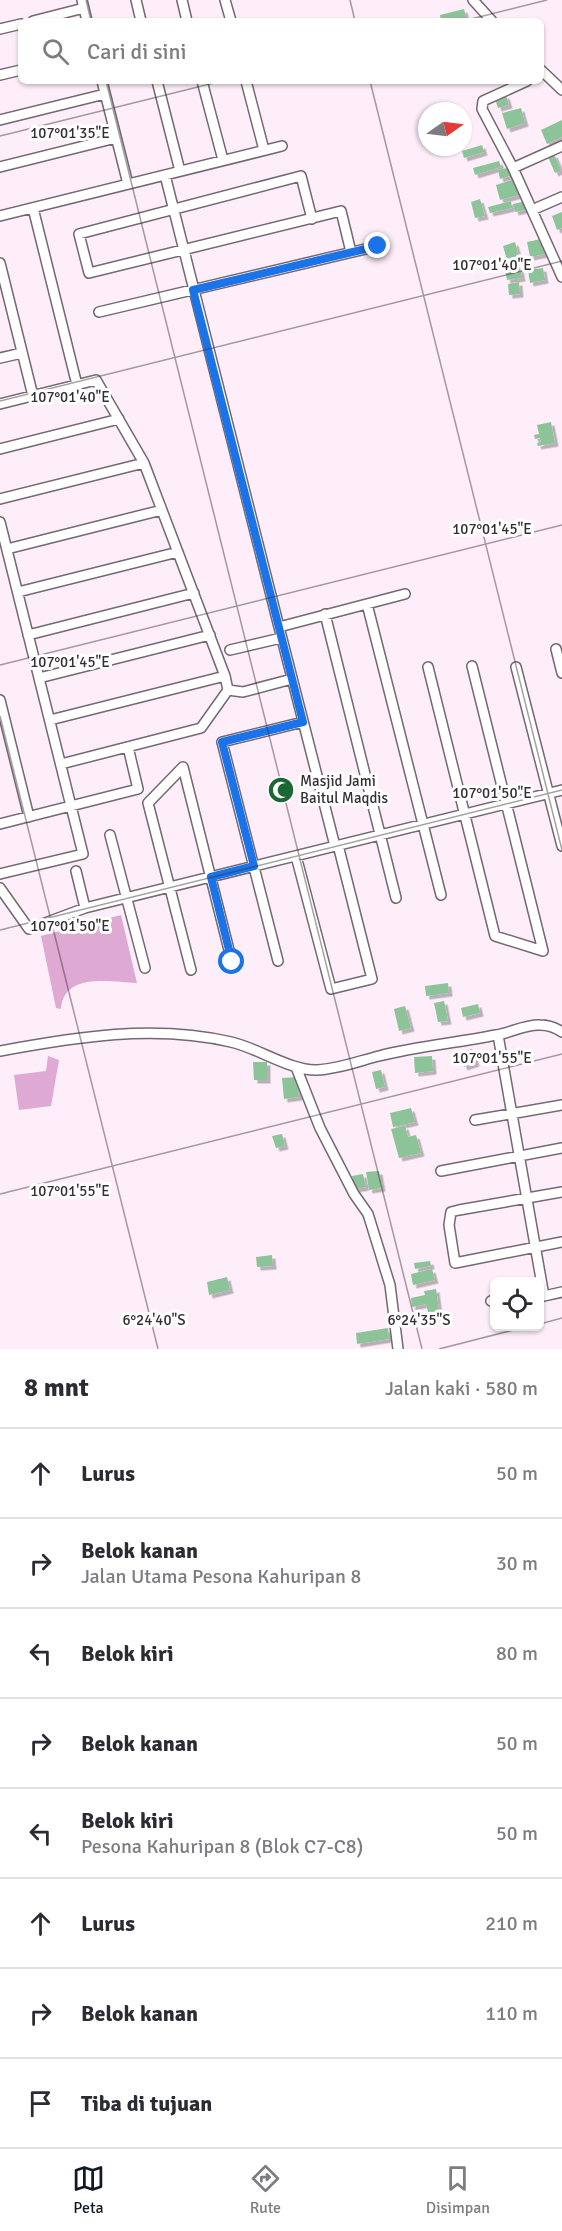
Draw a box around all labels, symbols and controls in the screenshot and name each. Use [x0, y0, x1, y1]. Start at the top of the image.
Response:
search box [18, 18, 544, 84]
icon: search [39, 35, 72, 68]
text: Cari di sini [87, 38, 187, 65]
north arrow [418, 102, 472, 156]
text: 107°01'35"E [30, 124, 110, 142]
route end [364, 232, 390, 258]
text: 107°01'40"E [452, 256, 532, 274]
text: 107°01'40"E [30, 388, 110, 406]
text: 107°01'45"E [452, 520, 532, 538]
text: 107°01'45"E [30, 653, 110, 671]
place label: Masjid Jami Baitul Maqdis [300, 772, 388, 807]
mosque icon: Masjid Jami Baitul Maqdis [266, 775, 296, 805]
text: 107°01'50"E [452, 784, 532, 802]
text: 107°01'50"E [30, 917, 110, 935]
route start [218, 948, 244, 974]
text: 107°01'55"E [452, 1049, 532, 1067]
text: 107°01'55"E [30, 1182, 110, 1200]
map controls [490, 1277, 544, 1331]
button: locate [490, 1277, 544, 1331]
text: 6°24'40"S [122, 1311, 186, 1329]
text: 6°24'35"S [387, 1311, 451, 1329]
text: 8 mnt [24, 1372, 89, 1404]
text: Jalan kaki · 580 m [385, 1376, 538, 1401]
icon: ahead [24, 1457, 57, 1490]
text: Lurus [81, 1460, 135, 1487]
text: 50 m [496, 1461, 538, 1486]
text: Belok kanan [81, 1537, 198, 1564]
icon: right [24, 1547, 57, 1580]
text: 30 m [496, 1551, 538, 1576]
text: Jalan Utama Pesona Kahuripan 8 [81, 1564, 361, 1589]
icon: left [24, 1637, 57, 1670]
text: Belok kiri [81, 1640, 174, 1667]
text: 80 m [496, 1641, 538, 1666]
icon: right [24, 1727, 57, 1760]
text: Belok kanan [81, 1730, 198, 1757]
text: 50 m [496, 1731, 538, 1756]
text: Belok kiri [81, 1807, 174, 1834]
icon: left [24, 1817, 57, 1850]
text: 50 m [496, 1821, 538, 1846]
text: Pesona Kahuripan 8 (Blok C7-C8) [81, 1834, 363, 1859]
icon: ahead [24, 1907, 57, 1940]
text: Lurus [81, 1910, 135, 1937]
text: 210 m [485, 1911, 538, 1936]
icon: right [24, 1997, 57, 2030]
text: Belok kanan [81, 2000, 198, 2027]
text: 110 m [485, 2001, 538, 2026]
icon: arrive [24, 2087, 57, 2120]
text: Tiba di tujuan [81, 2090, 212, 2117]
tab: Peta [72, 2162, 105, 2218]
tab: Rute [249, 2162, 282, 2218]
tab: Disimpan [426, 2162, 490, 2218]

